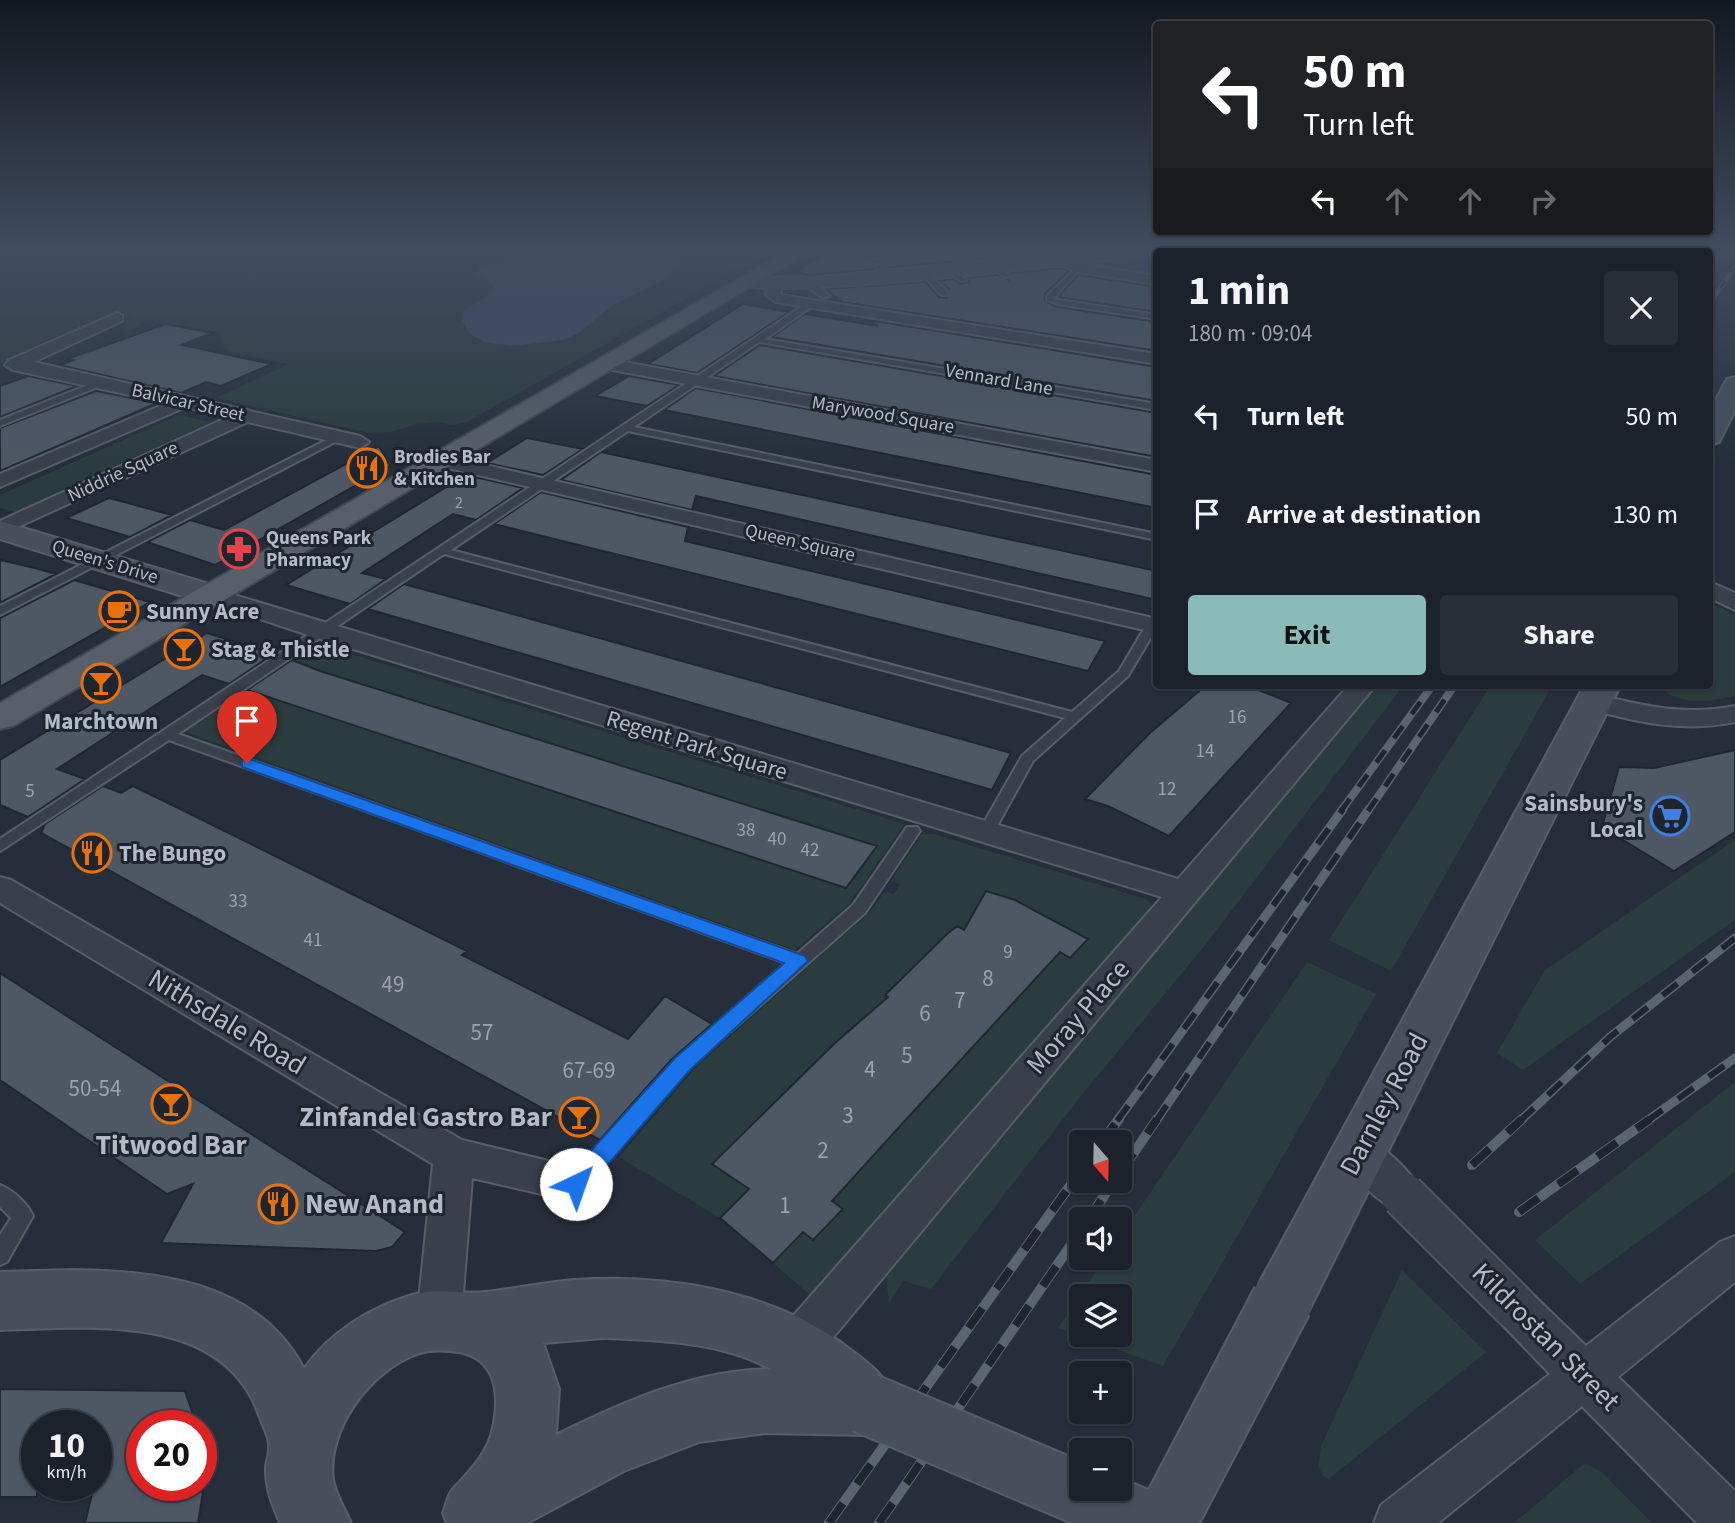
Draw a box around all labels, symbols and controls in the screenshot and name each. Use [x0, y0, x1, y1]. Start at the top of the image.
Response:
text: 50 m [1303, 37, 1407, 107]
icon: left [1188, 49, 1279, 140]
text: Turn left [1303, 102, 1414, 148]
icon: left [1305, 182, 1343, 220]
icon: ahead [1378, 182, 1416, 220]
icon: ahead [1451, 182, 1489, 220]
icon: right [1524, 182, 1562, 220]
text: 1 min [1188, 261, 1290, 321]
button: close [1604, 271, 1678, 345]
text: 180 m · 09:04 [1188, 317, 1312, 350]
street label: Vennard Lane [943, 357, 1055, 403]
street label: Balvicar Street [129, 377, 248, 429]
street label: Marywood Square [810, 389, 956, 441]
icon: left [1188, 397, 1226, 435]
text: Turn left [1247, 398, 1344, 435]
text: 50 m [1625, 398, 1678, 435]
street label: Niddrie Square [63, 435, 183, 509]
place label: Brodies Bar & Kitchen [394, 444, 491, 493]
restaurant icon: Brodies Bar & Kitchen [346, 447, 388, 489]
house number: 2 [455, 492, 463, 514]
icon: arrive [1188, 495, 1226, 533]
text: Arrive at destination [1247, 496, 1481, 533]
text: 130 m [1612, 496, 1678, 533]
street label: Queen Square [742, 517, 858, 569]
place label: Queens Park Pharmacy [266, 525, 372, 574]
pharmacy icon: Queens Park Pharmacy [218, 528, 260, 570]
street label: Queen's Drive [49, 533, 161, 591]
cafe icon: Sunny Acre [98, 590, 140, 632]
place label: Sunny Acre [146, 595, 260, 628]
button: Exit [1188, 595, 1426, 675]
button: Share [1440, 595, 1678, 675]
bar icon: Stag & Thistle [163, 628, 205, 670]
place label: Stag & Thistle [211, 633, 350, 666]
bar icon: Marchtown [80, 662, 122, 704]
pin [217, 691, 277, 763]
icon: arrive [228, 702, 266, 740]
street label: Regent Park Square [602, 702, 792, 788]
house number: 16 [1228, 704, 1246, 731]
place label: Marchtown [44, 705, 158, 738]
house number: 14 [1196, 738, 1214, 765]
house number: 12 [1158, 776, 1176, 803]
house number: 5 [25, 778, 35, 805]
place label: Sainsbury's Local [1524, 787, 1643, 846]
supermarket icon: Sainsbury's Local [1649, 795, 1691, 837]
house number: 38 [737, 817, 755, 844]
house number: 40 [768, 826, 786, 853]
restaurant icon: The Bungo [71, 832, 113, 874]
place label: The Bungo [119, 837, 226, 870]
house number: 42 [801, 837, 819, 864]
house number: 33 [229, 888, 247, 915]
house number: 41 [304, 927, 322, 954]
house number: 9 [1003, 939, 1013, 966]
street label: Moray Place [1017, 951, 1139, 1083]
street label: Nithsdale Road [140, 959, 314, 1085]
house number: 8 [982, 962, 994, 995]
house number: 49 [382, 968, 404, 1001]
house number: 7 [954, 984, 966, 1017]
house number: 6 [919, 997, 931, 1030]
house number: 57 [471, 1016, 493, 1049]
street label: Darnley Road [1330, 1026, 1438, 1182]
house number: 5 [901, 1039, 913, 1072]
house number: 4 [864, 1053, 876, 1086]
house number: 67-69 [563, 1054, 615, 1087]
house number: 50-54 [69, 1072, 121, 1105]
bar icon: Titwood Bar [150, 1083, 192, 1125]
bar icon: Zinfandel Gastro Bar [558, 1096, 600, 1138]
place label: Zinfandel Gastro Bar [299, 1097, 553, 1137]
house number: 3 [842, 1099, 854, 1132]
place label: Titwood Bar [95, 1125, 247, 1165]
north arrow [1069, 1130, 1132, 1194]
map controls [1069, 1130, 1132, 1501]
house number: 2 [817, 1134, 829, 1167]
position arrow [539, 1147, 613, 1221]
restaurant icon: New Anand [257, 1183, 299, 1225]
place label: New Anand [305, 1184, 444, 1224]
house number: 1 [779, 1189, 791, 1222]
button: sound [1069, 1207, 1132, 1270]
street label: Kildrostan Street [1463, 1254, 1630, 1421]
button: layers [1069, 1284, 1132, 1347]
button: + [1069, 1361, 1132, 1424]
speed limit sign: 20 [126, 1410, 217, 1501]
text: 10 [48, 1421, 85, 1471]
button: − [1069, 1438, 1132, 1501]
text: km/h [47, 1460, 86, 1485]

